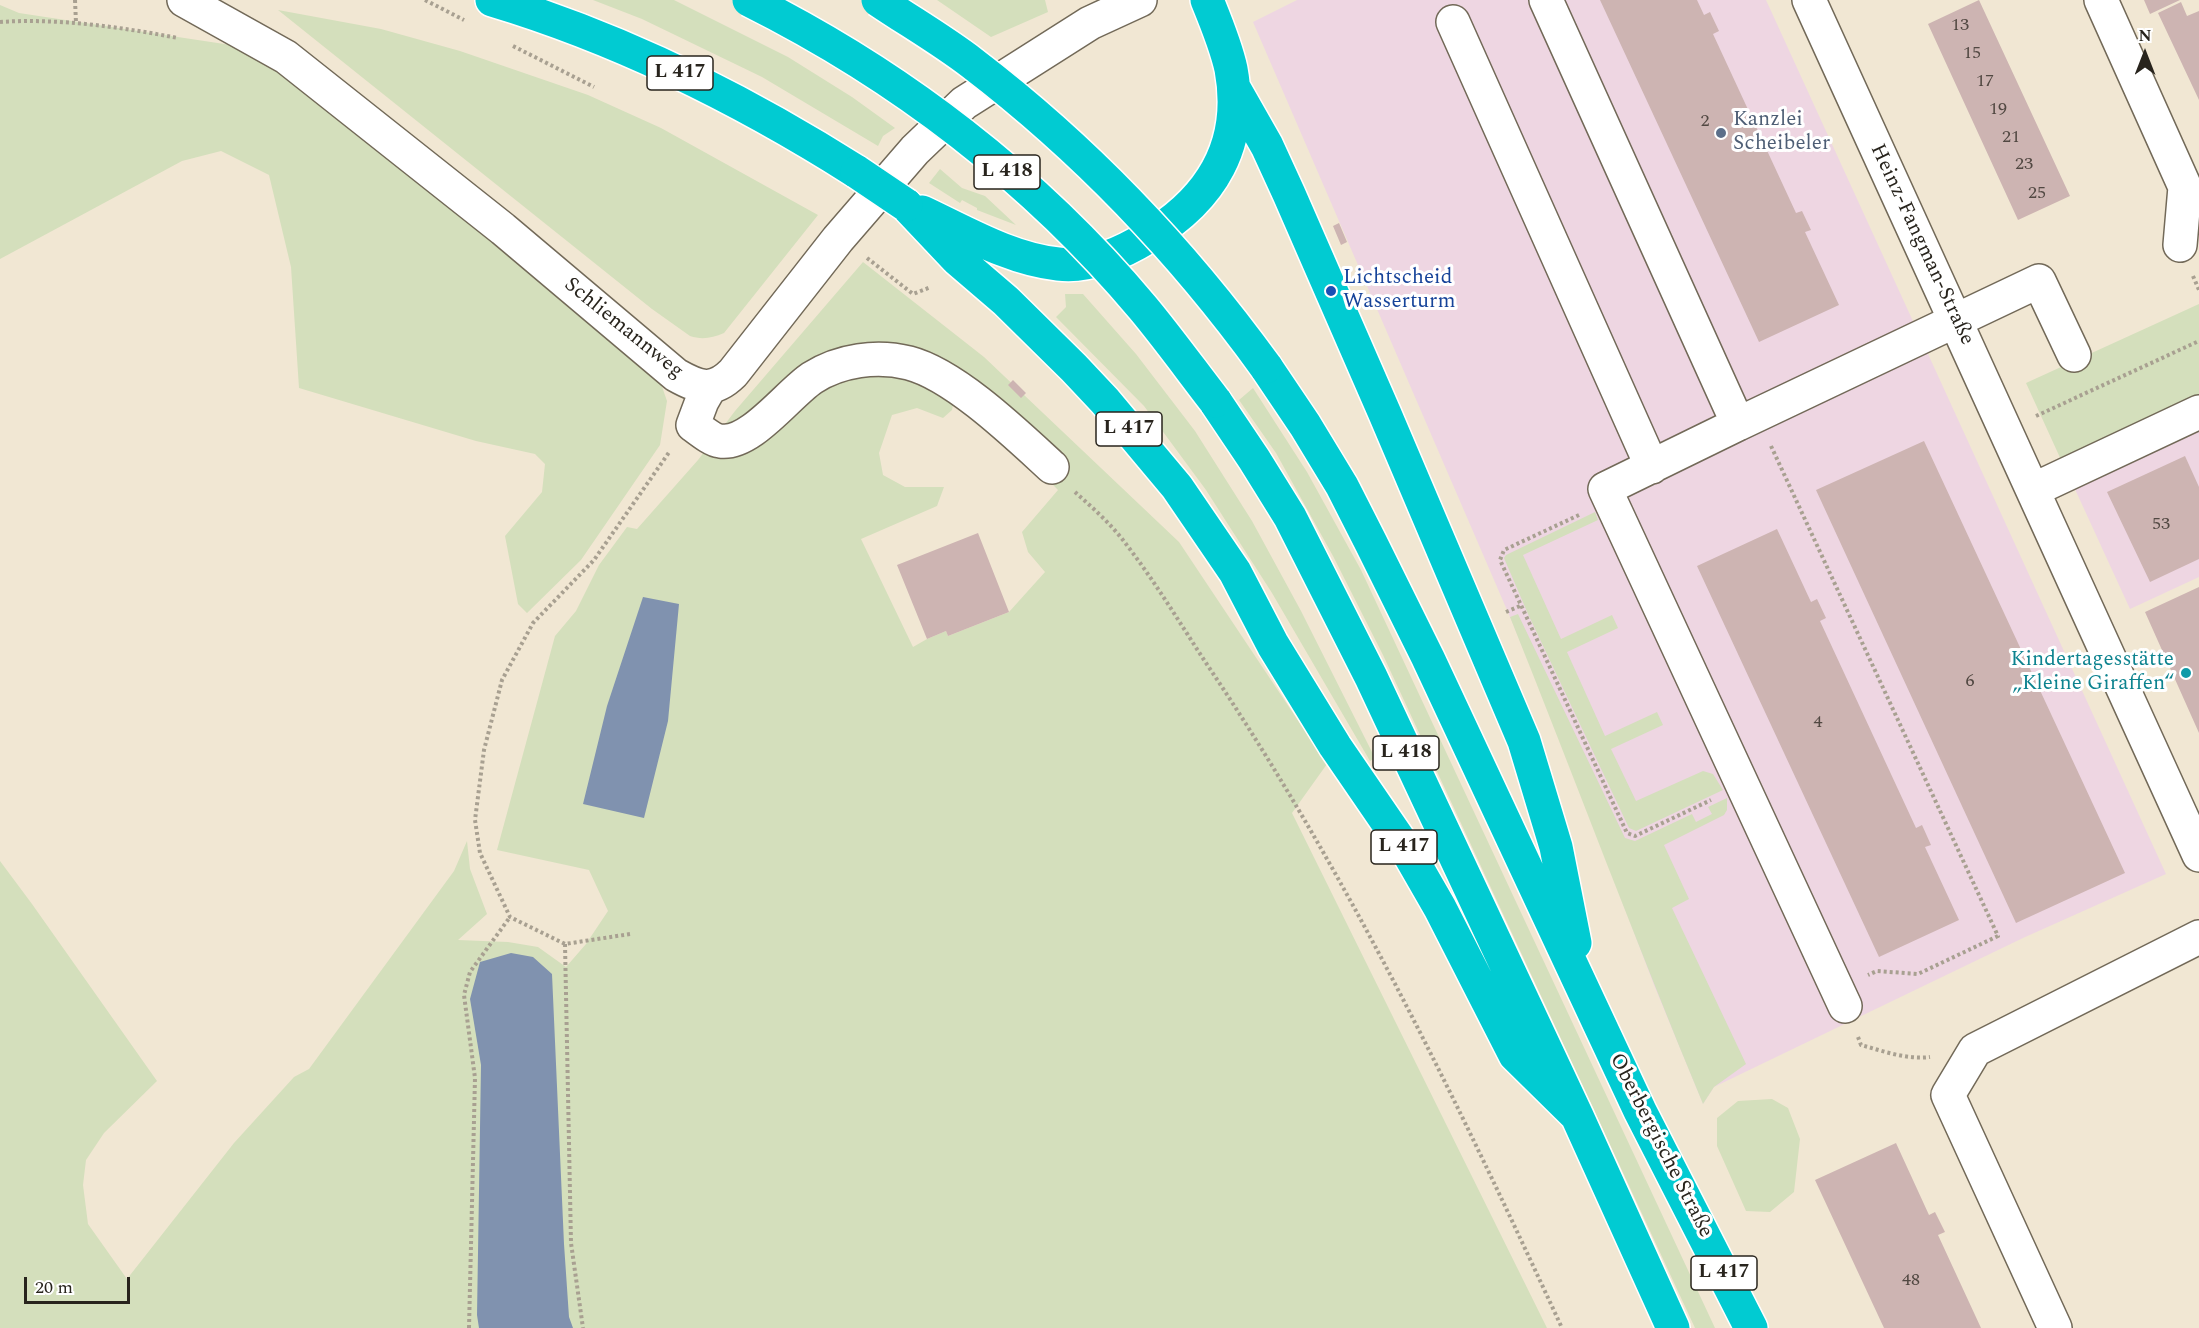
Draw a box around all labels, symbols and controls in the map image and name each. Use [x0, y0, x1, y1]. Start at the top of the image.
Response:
house number: 13 [1951, 15, 1969, 37]
north arrow [2115, 24, 2175, 84]
text: N [2138, 24, 2152, 48]
house number: 15 [1963, 43, 1981, 65]
road number: L 417 [647, 56, 713, 90]
house number: 17 [1976, 71, 1994, 93]
house number: 19 [1989, 99, 2007, 121]
place label: Kanzlei Scheibeler [1733, 108, 1830, 158]
house number: 2 [1701, 111, 1709, 133]
marker: Kanzlei Scheibeler [1714, 126, 1728, 140]
house number: 21 [2002, 127, 2020, 149]
street label: Heinz-Fangman-Straße [1863, 140, 1979, 350]
house number: 23 [2015, 154, 2033, 176]
road number: L 418 [974, 155, 1040, 189]
house number: 25 [2028, 183, 2046, 205]
place label: Lichtscheid Wasserturm [1343, 266, 1455, 316]
street label: Schliemannweg [558, 273, 688, 385]
marker: Lichtscheid Wasserturm [1324, 284, 1338, 298]
road number: L 417 [1096, 412, 1162, 446]
house number: 53 [2152, 514, 2170, 536]
place label: Kindertagesstätte „Kleine Giraffen“ [2011, 648, 2174, 698]
marker: Kindertagesstätte „Kleine Giraffen“ [2179, 666, 2193, 680]
house number: 6 [1966, 671, 1974, 693]
house number: 4 [1814, 712, 1822, 734]
road number: L 418 [1373, 736, 1439, 770]
road number: L 417 [1371, 830, 1437, 864]
street label: Oberbergische Straße [1603, 1050, 1717, 1242]
road number: L 417 [1691, 1256, 1757, 1290]
scale bar [27, 1265, 134, 1303]
house number: 48 [1902, 1270, 1920, 1292]
text: 20 m [35, 1274, 73, 1301]

